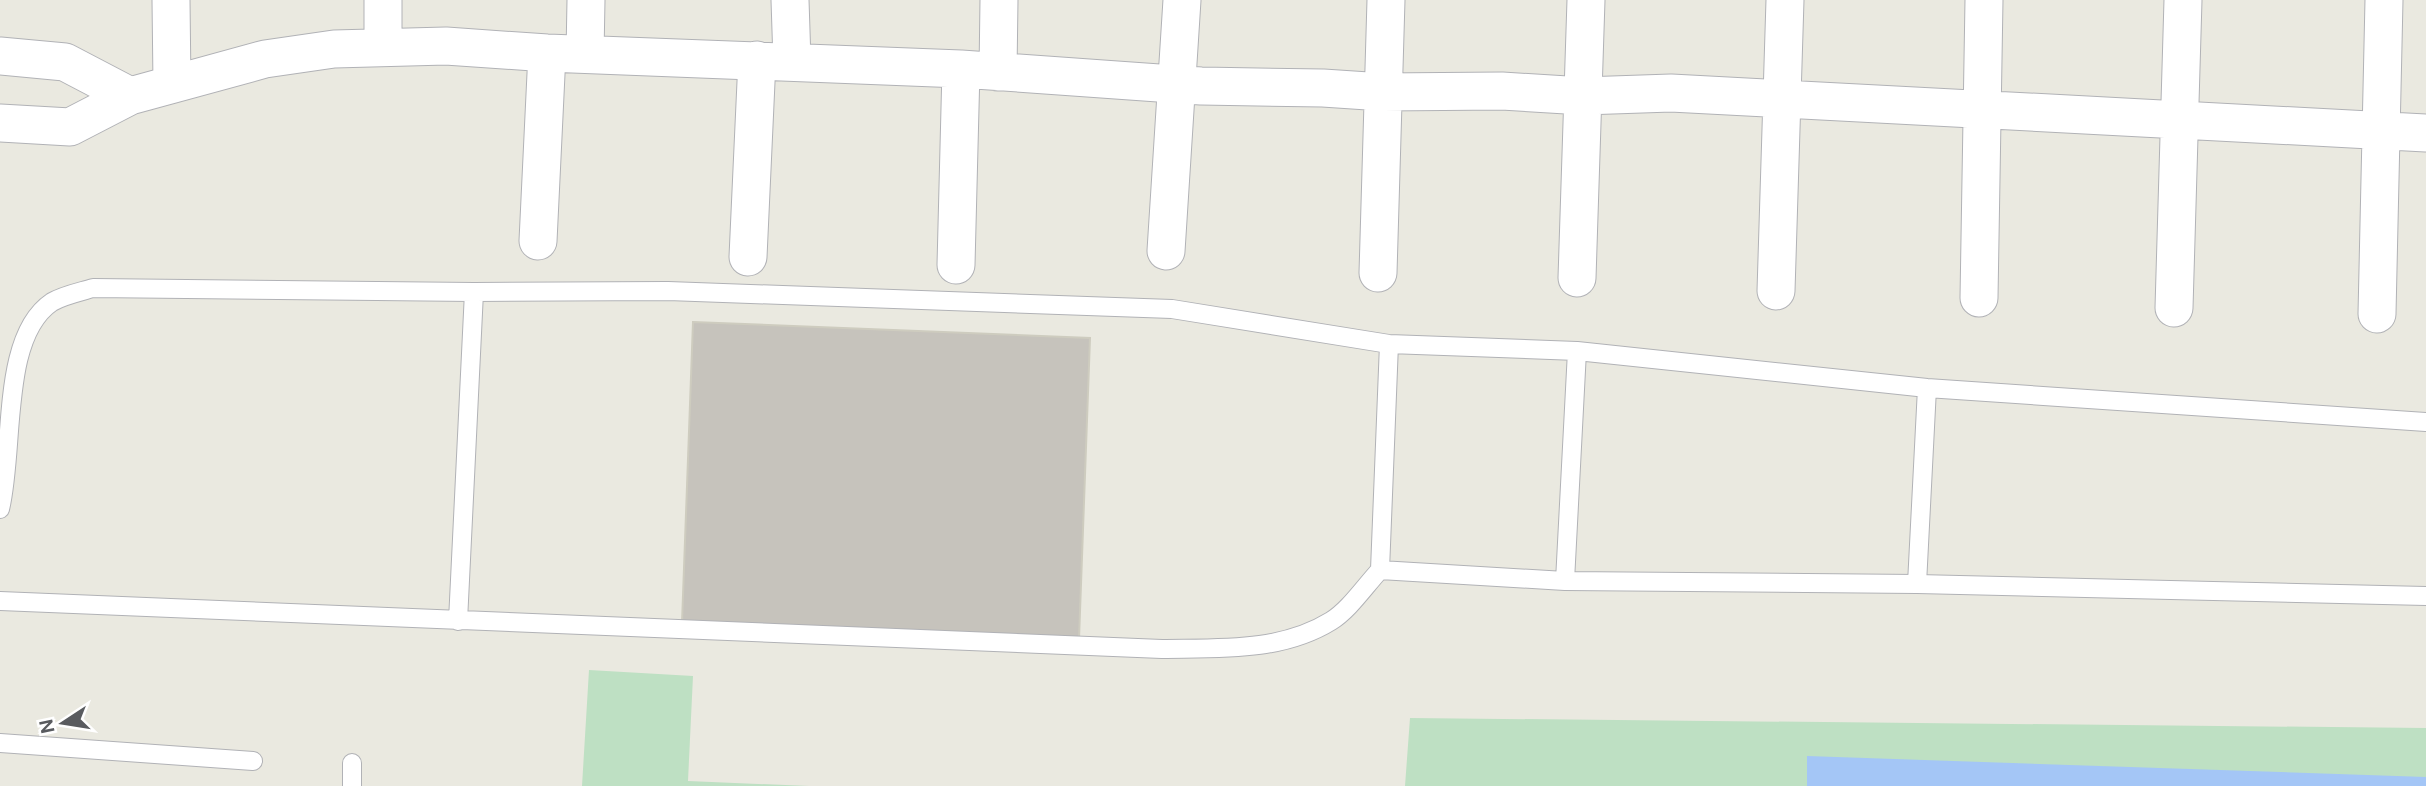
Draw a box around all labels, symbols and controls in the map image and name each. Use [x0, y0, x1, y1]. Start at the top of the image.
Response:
north arrow [28, 688, 98, 758]
text: N [33, 717, 61, 736]

